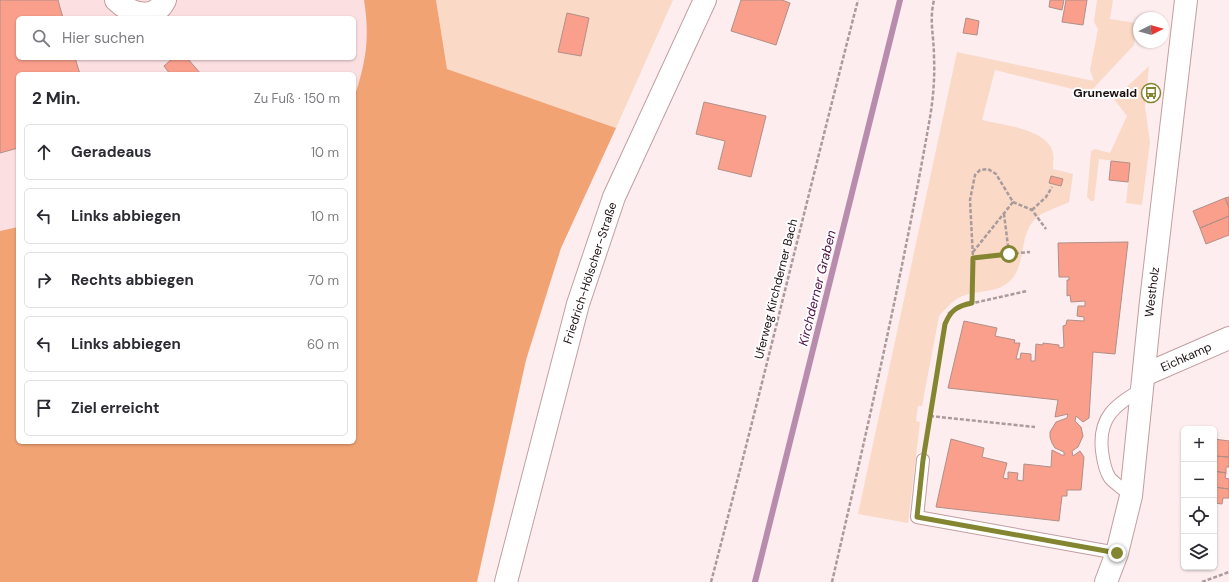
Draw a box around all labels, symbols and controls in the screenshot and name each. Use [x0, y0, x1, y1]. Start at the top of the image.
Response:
north arrow [1133, 12, 1169, 48]
search box [16, 16, 356, 60]
icon: search [30, 27, 52, 49]
text: Hier suchen [62, 28, 144, 48]
bus stop icon: Grunewald [1140, 82, 1162, 104]
place label: Grunewald [1073, 85, 1137, 101]
text: 2 Min. [32, 87, 80, 109]
text: Zu Fuß · 150 m [254, 90, 340, 107]
icon: ahead [33, 141, 55, 163]
text: Geradeaus [71, 142, 152, 162]
text: 10 m [311, 144, 339, 161]
street label: Friedrich-Hölscher-Straße [559, 200, 621, 346]
icon: left [33, 205, 55, 227]
text: Links abbiegen [71, 206, 181, 226]
text: 10 m [311, 208, 339, 225]
street label: Uferweg Kirchderner Bach [751, 217, 801, 361]
water label: Kirchderner Graben [794, 228, 840, 348]
route start [1000, 245, 1018, 263]
street label: Westholz [1141, 266, 1163, 318]
icon: right [33, 269, 55, 291]
text: Rechts abbiegen [71, 270, 194, 290]
text: 70 m [308, 272, 339, 289]
icon: left [33, 333, 55, 355]
text: Links abbiegen [71, 334, 181, 354]
text: 60 m [307, 336, 339, 353]
street label: Eichkamp [1158, 339, 1214, 375]
icon: arrive [33, 397, 55, 419]
text: Ziel erreicht [71, 398, 160, 418]
map controls [1181, 426, 1217, 570]
button: + [1181, 426, 1217, 462]
button: − [1181, 462, 1217, 498]
button: locate [1181, 498, 1217, 534]
button: layers [1181, 534, 1217, 570]
route end [1108, 544, 1126, 562]

